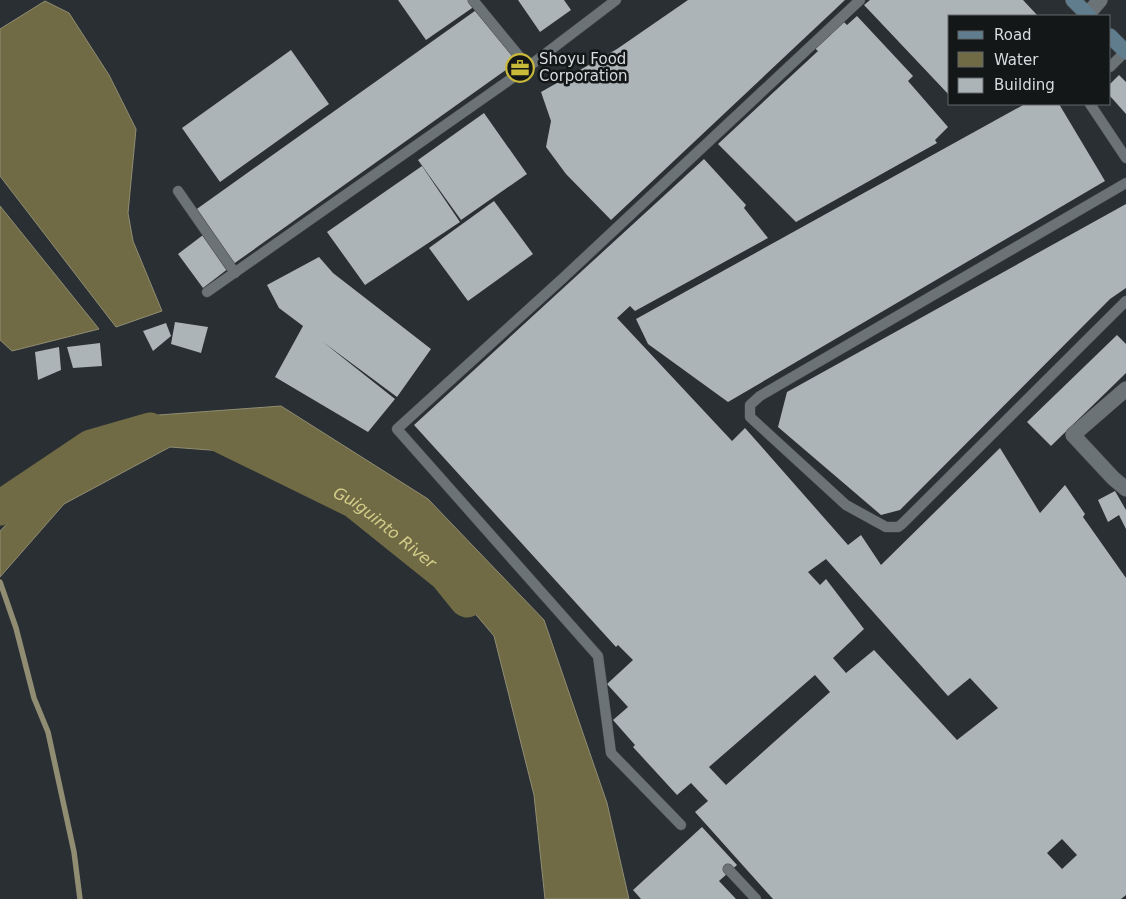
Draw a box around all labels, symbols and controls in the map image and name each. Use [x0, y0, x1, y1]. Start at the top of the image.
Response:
legend [948, 15, 1111, 105]
text: Road [994, 26, 1032, 44]
place label: Shoyu Food Corporation [539, 50, 628, 85]
text: Water [994, 51, 1039, 69]
office icon: Shoyu Food Corporation [505, 53, 535, 83]
text: Building [994, 76, 1055, 94]
water label: Guiguinto River [330, 482, 441, 573]

